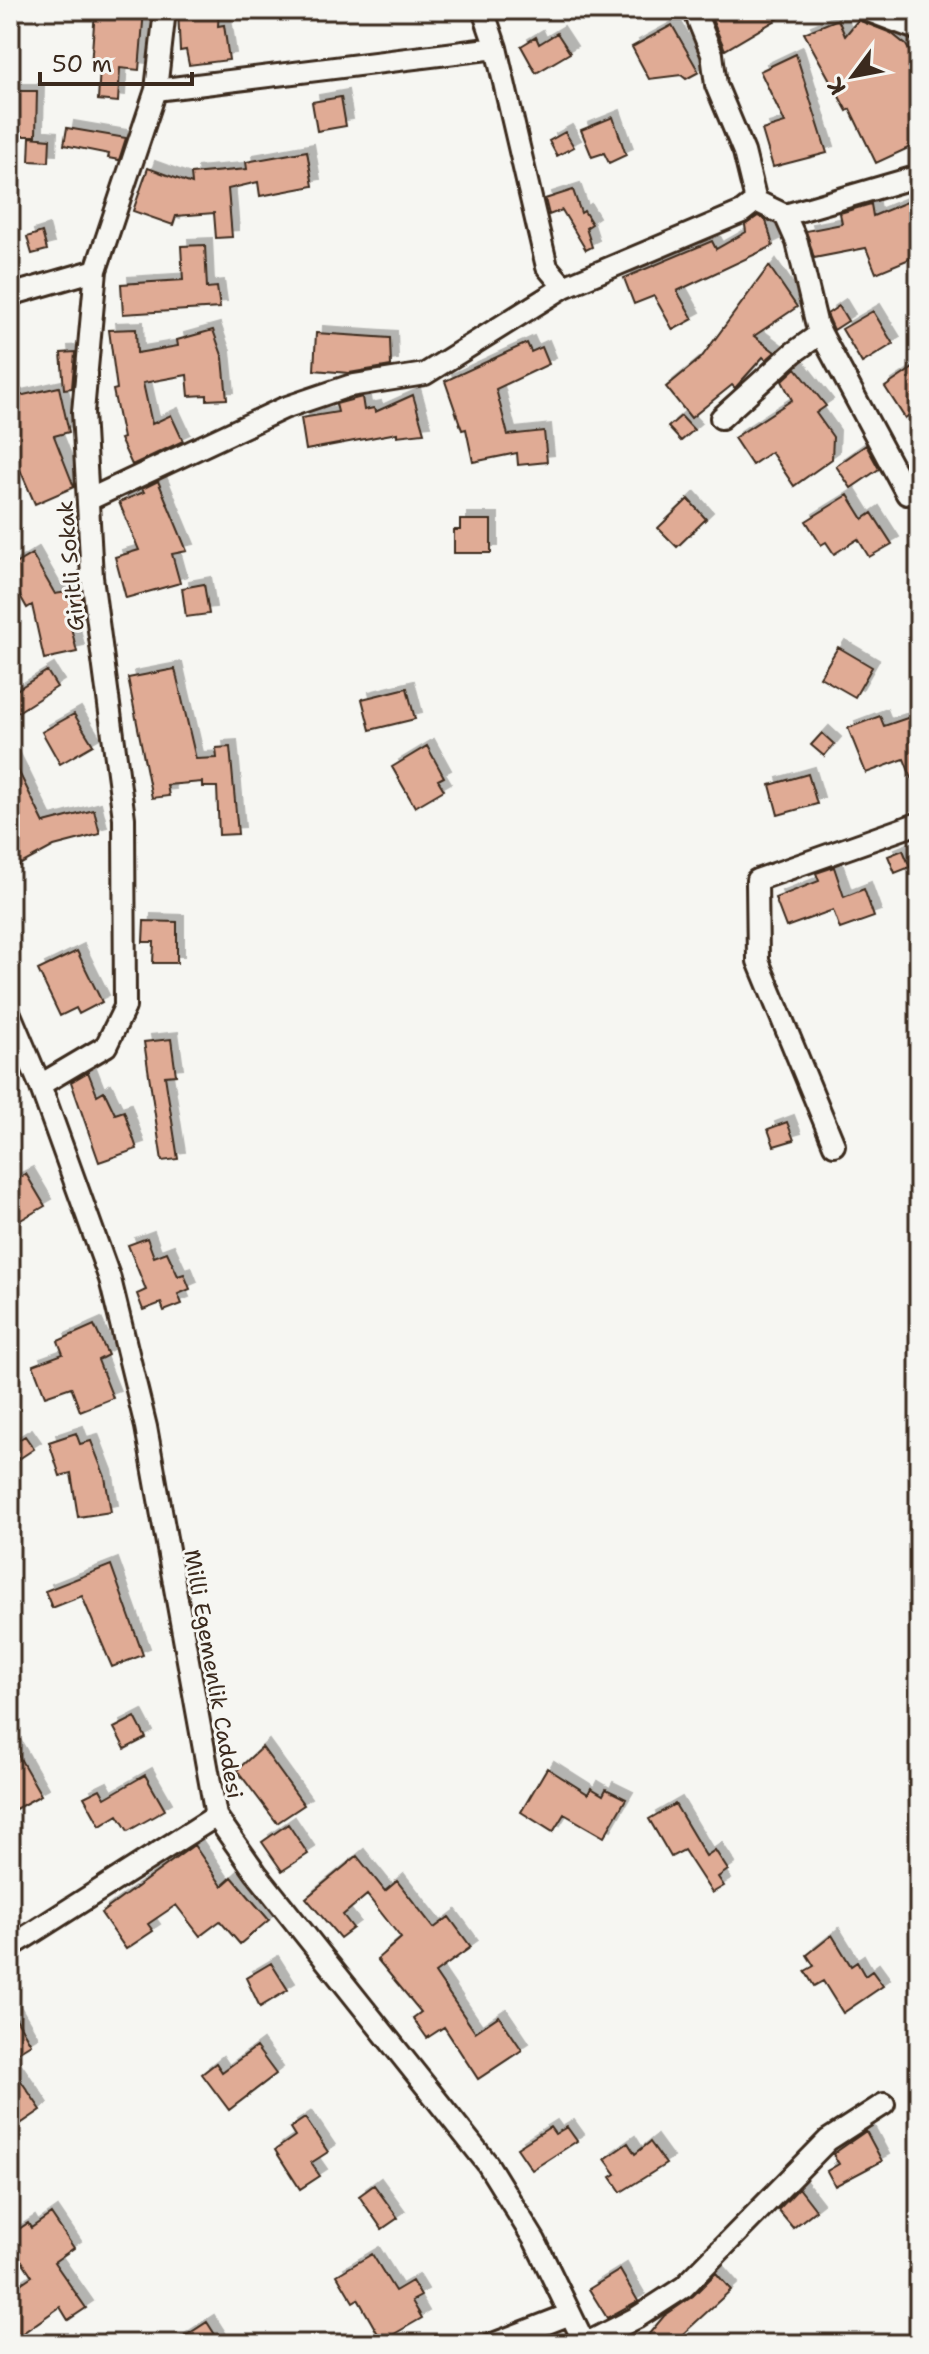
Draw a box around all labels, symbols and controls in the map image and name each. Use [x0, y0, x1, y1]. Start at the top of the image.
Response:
scale bar [40, 36, 192, 86]
north arrow [813, 36, 893, 116]
text: 50 m [52, 48, 112, 80]
text: K [820, 72, 853, 100]
street label: Giritli Sokak [50, 499, 91, 633]
street label: Milli Egemenlik Caddesi [177, 1547, 250, 1801]

